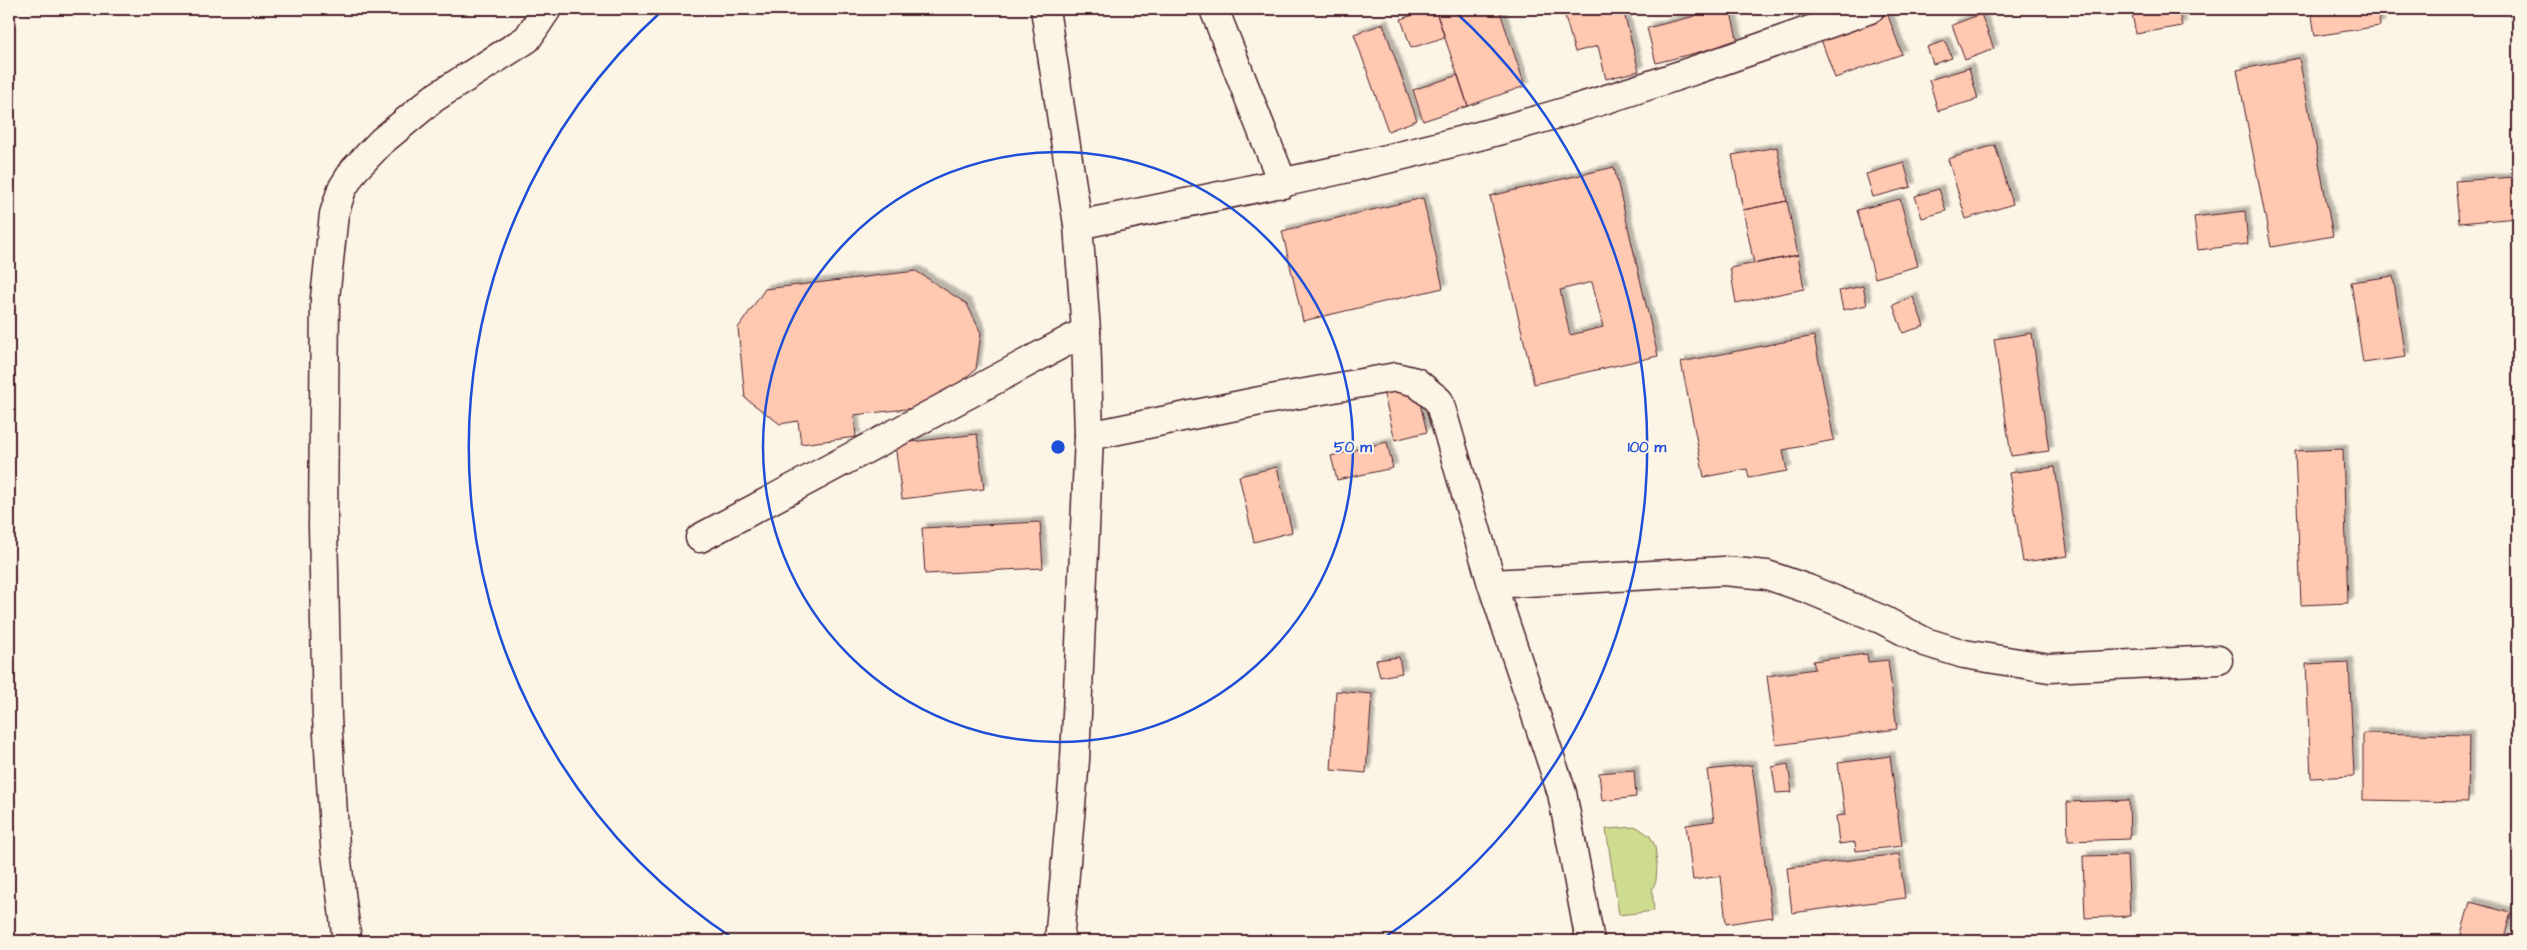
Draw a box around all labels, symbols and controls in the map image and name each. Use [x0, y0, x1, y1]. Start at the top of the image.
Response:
text: 50 m [1334, 437, 1372, 458]
text: 100 m [1628, 437, 1667, 458]
centre of rings [1049, 438, 1067, 456]

